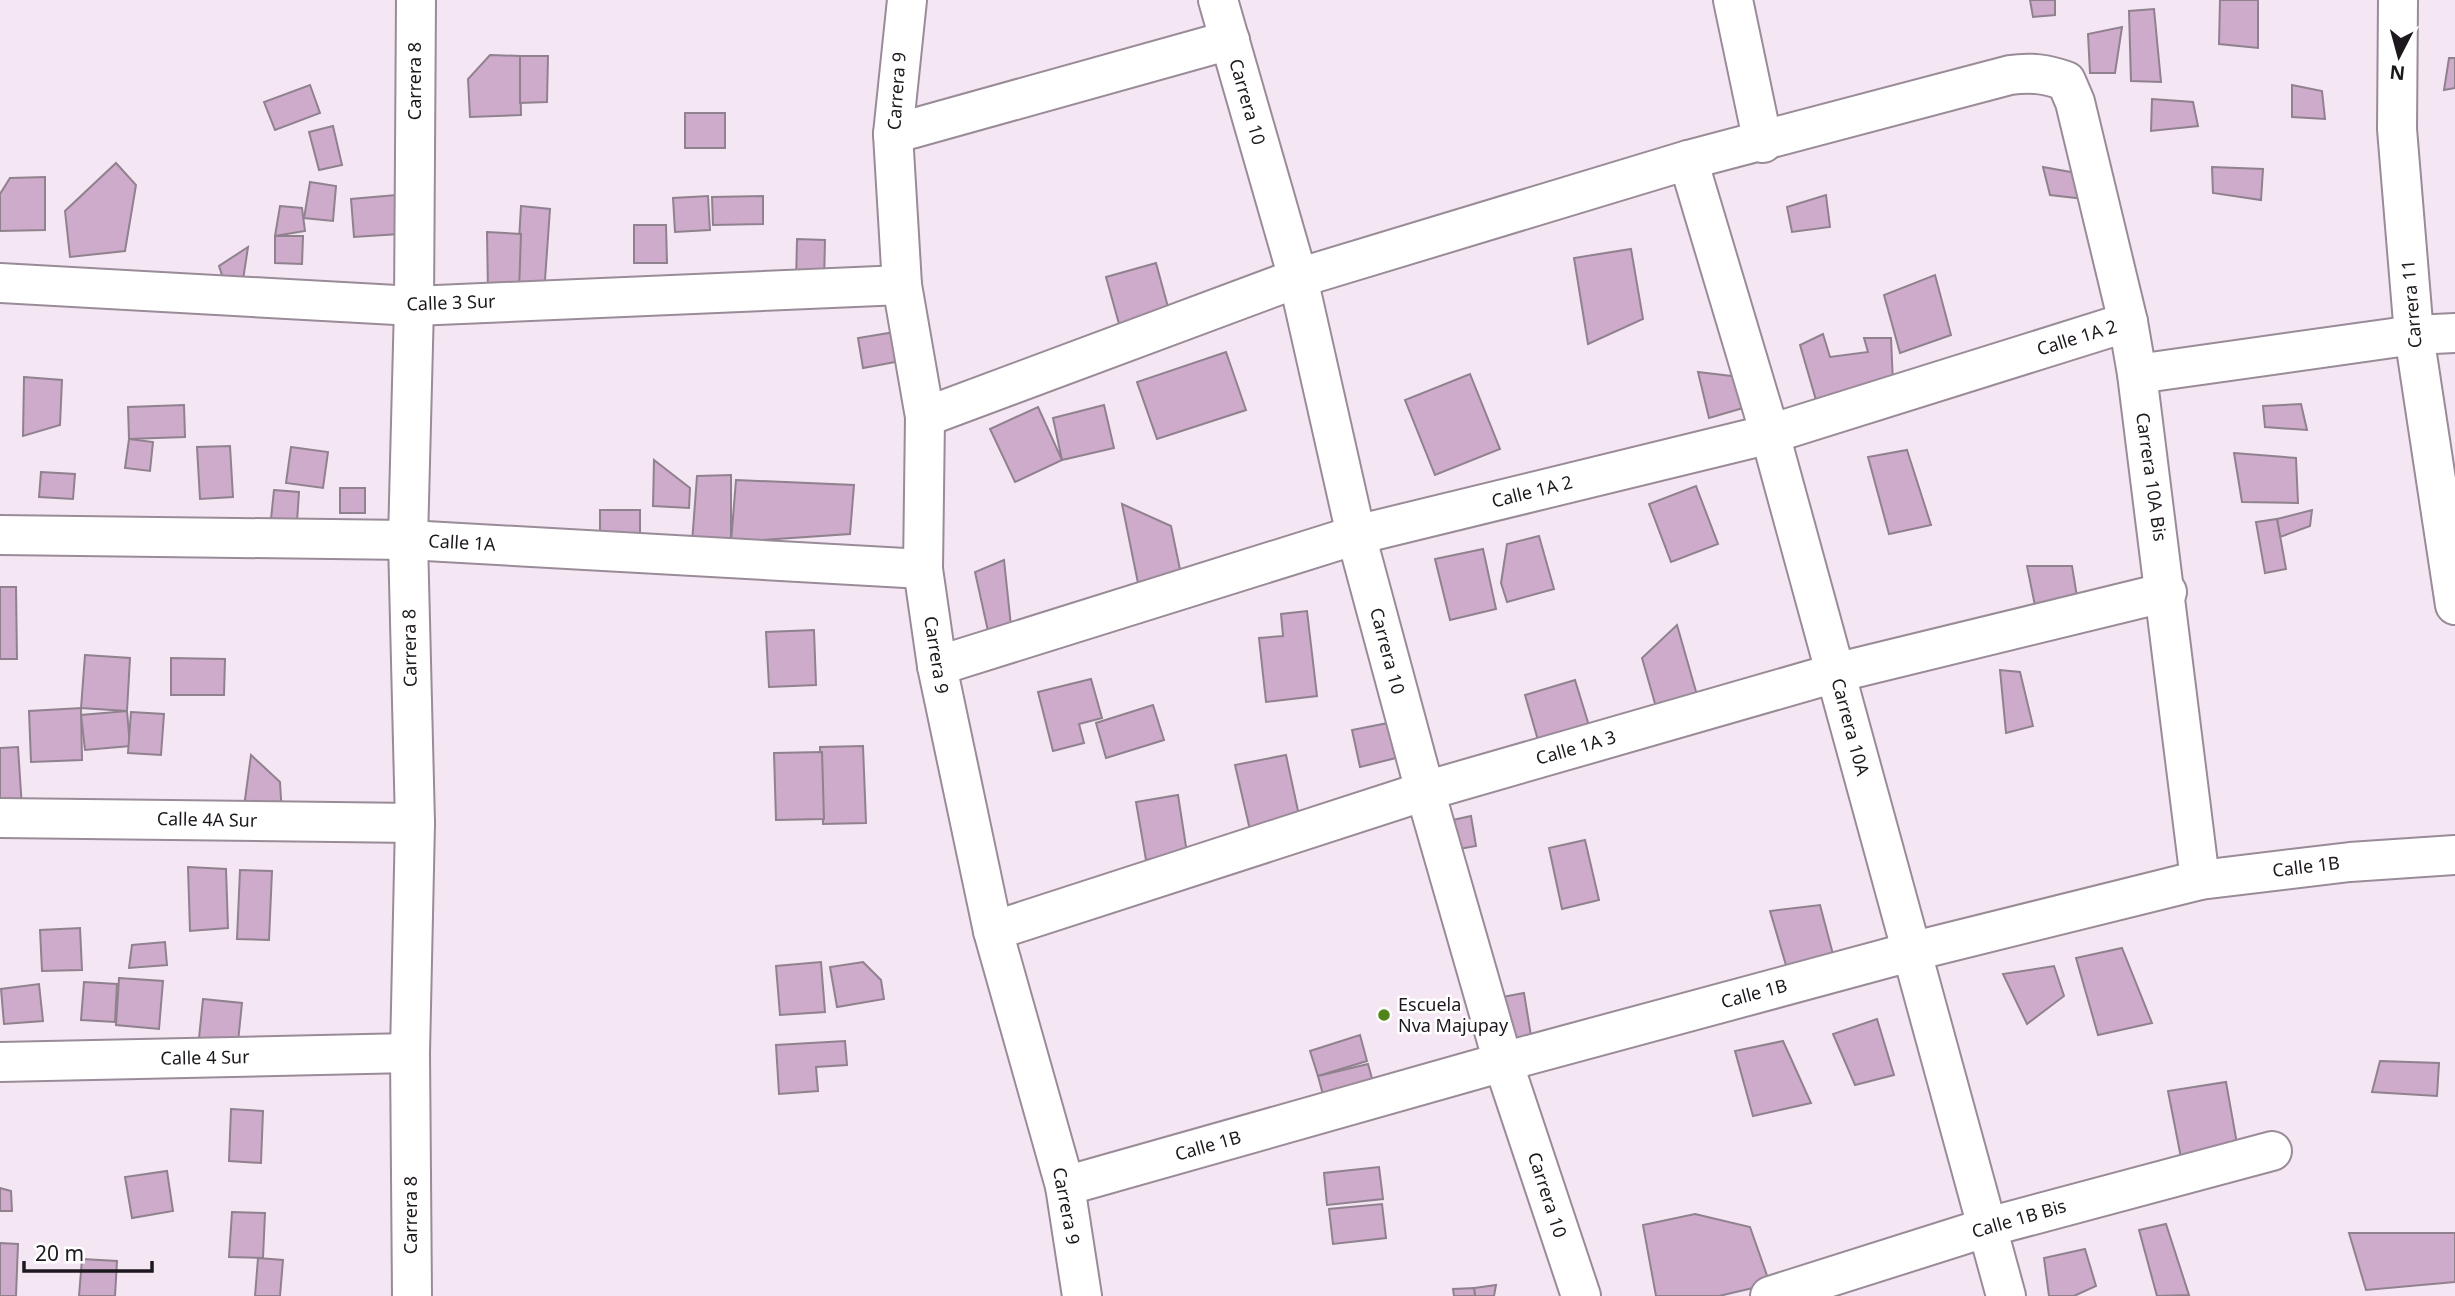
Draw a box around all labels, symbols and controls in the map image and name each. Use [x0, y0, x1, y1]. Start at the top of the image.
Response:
north arrow [2364, 21, 2434, 91]
street label: Carrera 8 [402, 42, 426, 120]
street label: Carrera 9 [881, 51, 911, 131]
street label: Carrera 10 [1224, 56, 1272, 148]
text: N [2388, 59, 2406, 87]
street label: Carrera 11 [2395, 259, 2427, 349]
street label: Calle 3 Sur [406, 288, 496, 316]
street label: Calle 1A 2 [2034, 314, 2120, 361]
street label: Carrera 10A Bis [2131, 411, 2173, 543]
street label: Calle 1A 2 [1489, 469, 1575, 513]
street label: Calle 1A [428, 528, 497, 556]
street label: Carrera 10 [1365, 605, 1411, 697]
street label: Carrera 8 [396, 609, 422, 687]
street label: Carrera 9 [919, 614, 955, 695]
street label: Carrera 10A [1826, 675, 1876, 779]
street label: Calle 1A 3 [1533, 724, 1619, 770]
street label: Calle 4A Sur [157, 806, 258, 832]
street label: Calle 1B [2271, 850, 2341, 882]
street label: Calle 1B [1718, 973, 1789, 1013]
place label: Escuela Nva Majupay [1398, 992, 1509, 1037]
marker: Escuela Nva Majupay [1376, 1007, 1392, 1023]
street label: Calle 4 Sur [160, 1044, 250, 1070]
street label: Calle 1B [1172, 1124, 1244, 1166]
street label: Carrera 10 [1523, 1149, 1573, 1241]
street label: Carrera 9 [1048, 1165, 1086, 1247]
street label: Carrera 8 [398, 1176, 422, 1254]
street label: Calle 1B Bis [1969, 1193, 2069, 1243]
scale bar [24, 1230, 152, 1274]
text: 20 m [35, 1239, 84, 1267]

